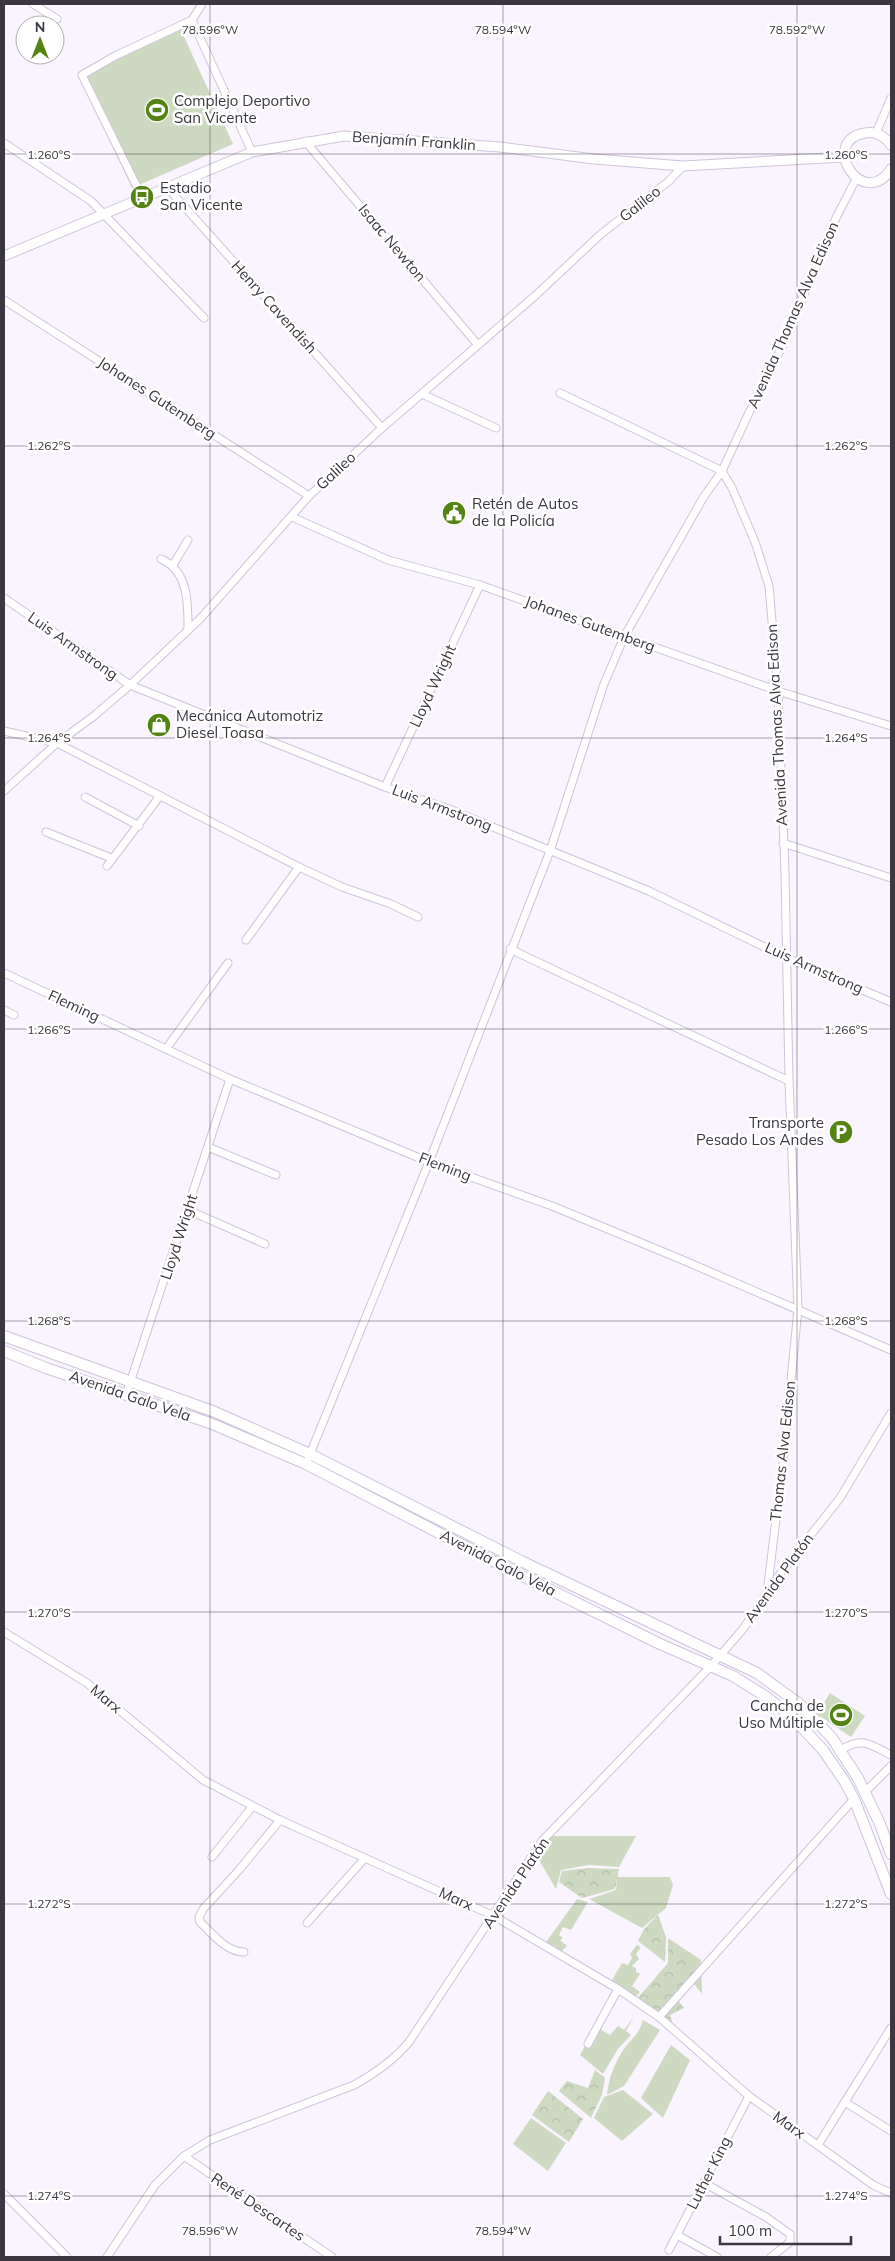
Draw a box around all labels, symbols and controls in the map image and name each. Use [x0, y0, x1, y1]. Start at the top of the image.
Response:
north arrow [15, 15, 65, 65]
text: N [35, 18, 45, 36]
text: 78.596°W [182, 22, 238, 37]
text: 78.594°W [475, 22, 531, 37]
text: 78.592°W [769, 22, 825, 37]
place label: Complejo Deportivo San Vicente [174, 91, 310, 127]
sports icon: Complejo Deportivo San Vicente [144, 97, 170, 123]
street label: Benjamín Franklin [351, 127, 477, 154]
text: 1.260°S [27, 147, 71, 162]
text: 1.260°S [824, 147, 868, 162]
place label: Estadio San Vicente [160, 178, 243, 214]
street label: Galileo [615, 182, 664, 226]
bus stop icon: Estadio San Vicente [129, 184, 155, 210]
street label: Isaac Newton [354, 200, 430, 285]
street label: Avenida Thomas Alva Edison [743, 219, 842, 411]
street label: Henry Cavendish [228, 256, 321, 357]
street label: Johanes Gutemberg [95, 352, 220, 443]
text: 1.262°S [27, 438, 71, 453]
text: 1.262°S [824, 438, 868, 453]
street label: Galileo [312, 448, 359, 494]
place label: Retén de Autos de la Policía [472, 494, 578, 530]
public building icon: Retén de Autos de la Policía [441, 500, 467, 526]
street label: Johanes Gutemberg [522, 591, 658, 656]
street label: Luis Armstrong [25, 608, 122, 684]
street label: Avenida Thomas Alva Edison [762, 624, 791, 827]
street label: Lloyd Wright [405, 641, 460, 730]
place label: Mecánica Automotriz Diesel Toasa [176, 706, 323, 742]
shop icon: Mecánica Automotriz Diesel Toasa [146, 712, 172, 738]
text: 1.264°S [27, 730, 71, 745]
text: 1.264°S [824, 730, 868, 745]
street label: Luis Armstrong [389, 780, 495, 835]
street label: Luis Armstrong [762, 937, 866, 998]
street label: Fleming [45, 985, 103, 1026]
text: 1.266°S [27, 1022, 71, 1037]
text: 1.266°S [824, 1022, 868, 1037]
place label: Transporte Pesado Los Andes [696, 1113, 824, 1149]
parking icon: Transporte Pesado Los Andes [828, 1119, 854, 1145]
street label: Fleming [416, 1148, 474, 1185]
street label: Lloyd Wright [156, 1192, 201, 1282]
text: 1.268°S [27, 1313, 71, 1328]
text: 1.268°S [824, 1313, 868, 1328]
street label: Avenida Galo Vela [67, 1366, 193, 1425]
street label: Thomas Alva Edison [766, 1380, 799, 1522]
street label: Avenida Galo Vela [437, 1525, 559, 1600]
street label: Avenida Platón [740, 1529, 817, 1626]
text: 1.270°S [27, 1605, 71, 1620]
text: 1.270°S [824, 1605, 868, 1620]
street label: Marx [87, 1680, 126, 1717]
place label: Cancha de Uso Múltiple [738, 1696, 824, 1732]
sports icon: Cancha de Uso Múltiple [828, 1702, 854, 1728]
street label: Avenida Platón [478, 1834, 553, 1932]
street label: Marx [436, 1883, 476, 1914]
text: 1.272°S [27, 1896, 71, 1911]
text: 1.272°S [824, 1896, 868, 1911]
street label: Marx [769, 2106, 809, 2143]
street label: Luther King [682, 2133, 735, 2212]
street label: René Descartes [208, 2168, 309, 2245]
text: 1.274°S [27, 2188, 71, 2203]
text: 1.274°S [824, 2188, 868, 2203]
scale bar [720, 2214, 851, 2246]
text: 100 m [728, 2221, 772, 2240]
text: 78.596°W [182, 2223, 238, 2238]
text: 78.594°W [475, 2223, 531, 2238]

